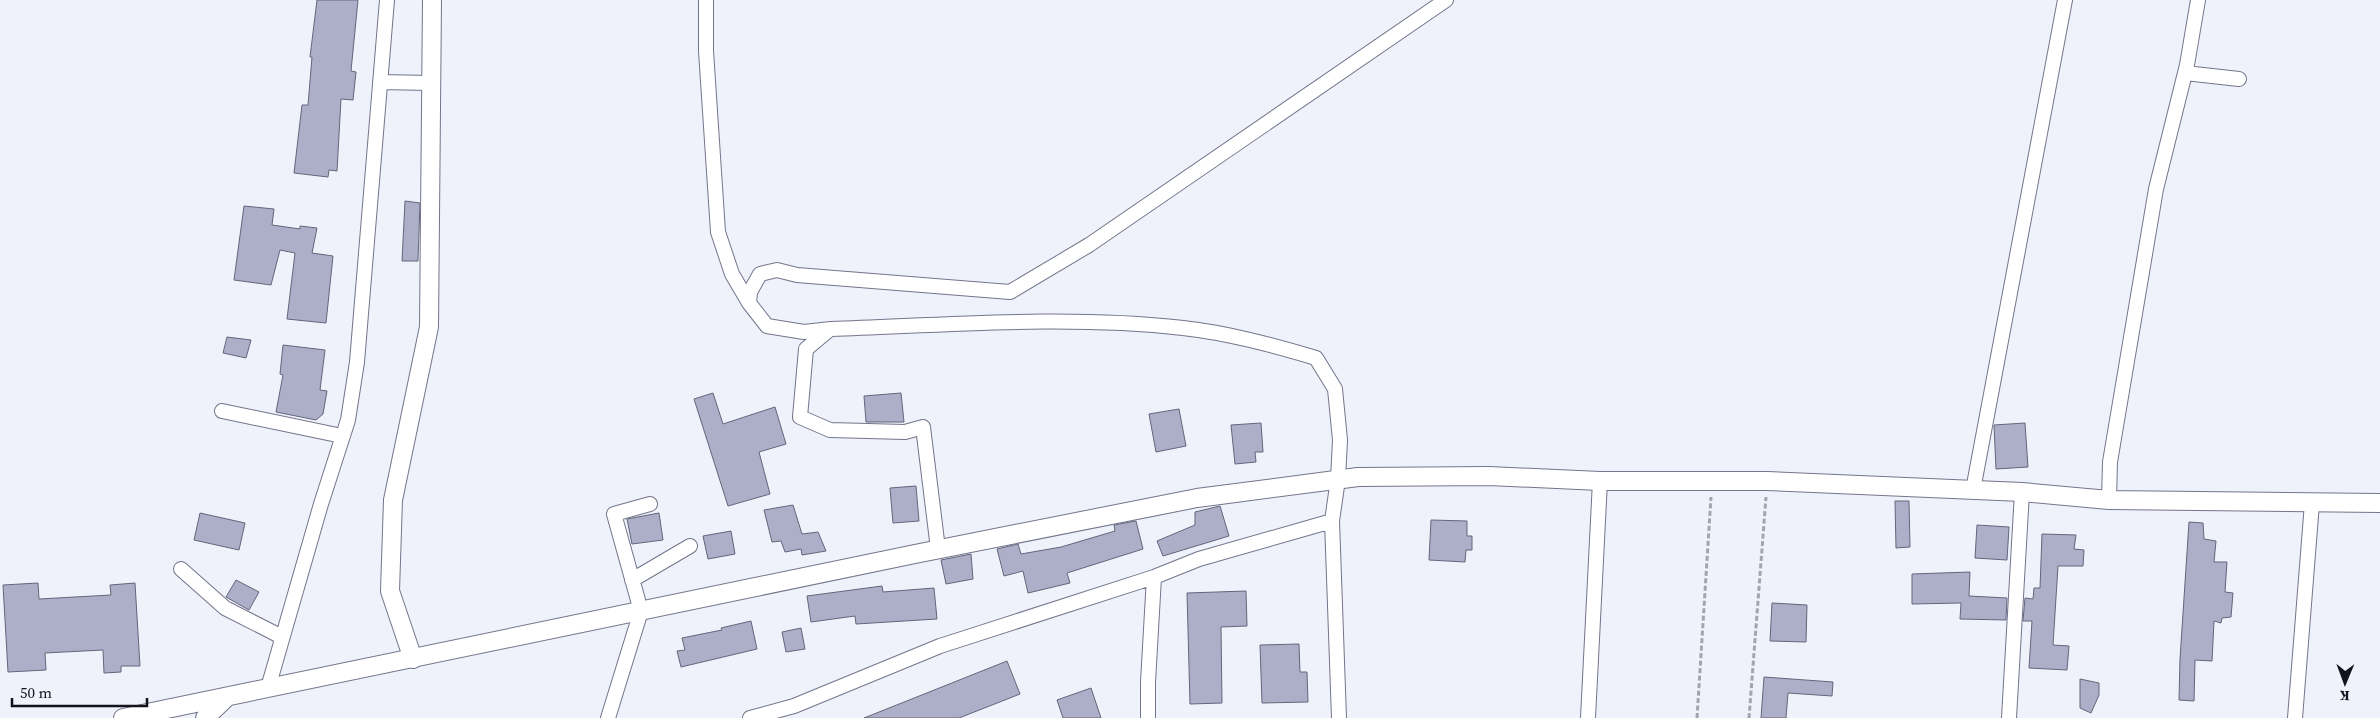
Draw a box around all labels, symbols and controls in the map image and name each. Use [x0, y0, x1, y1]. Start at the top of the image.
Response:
north arrow [2320, 658, 2370, 708]
scale bar [12, 676, 148, 708]
text: 50 m [20, 682, 52, 703]
text: K [2339, 686, 2350, 706]

